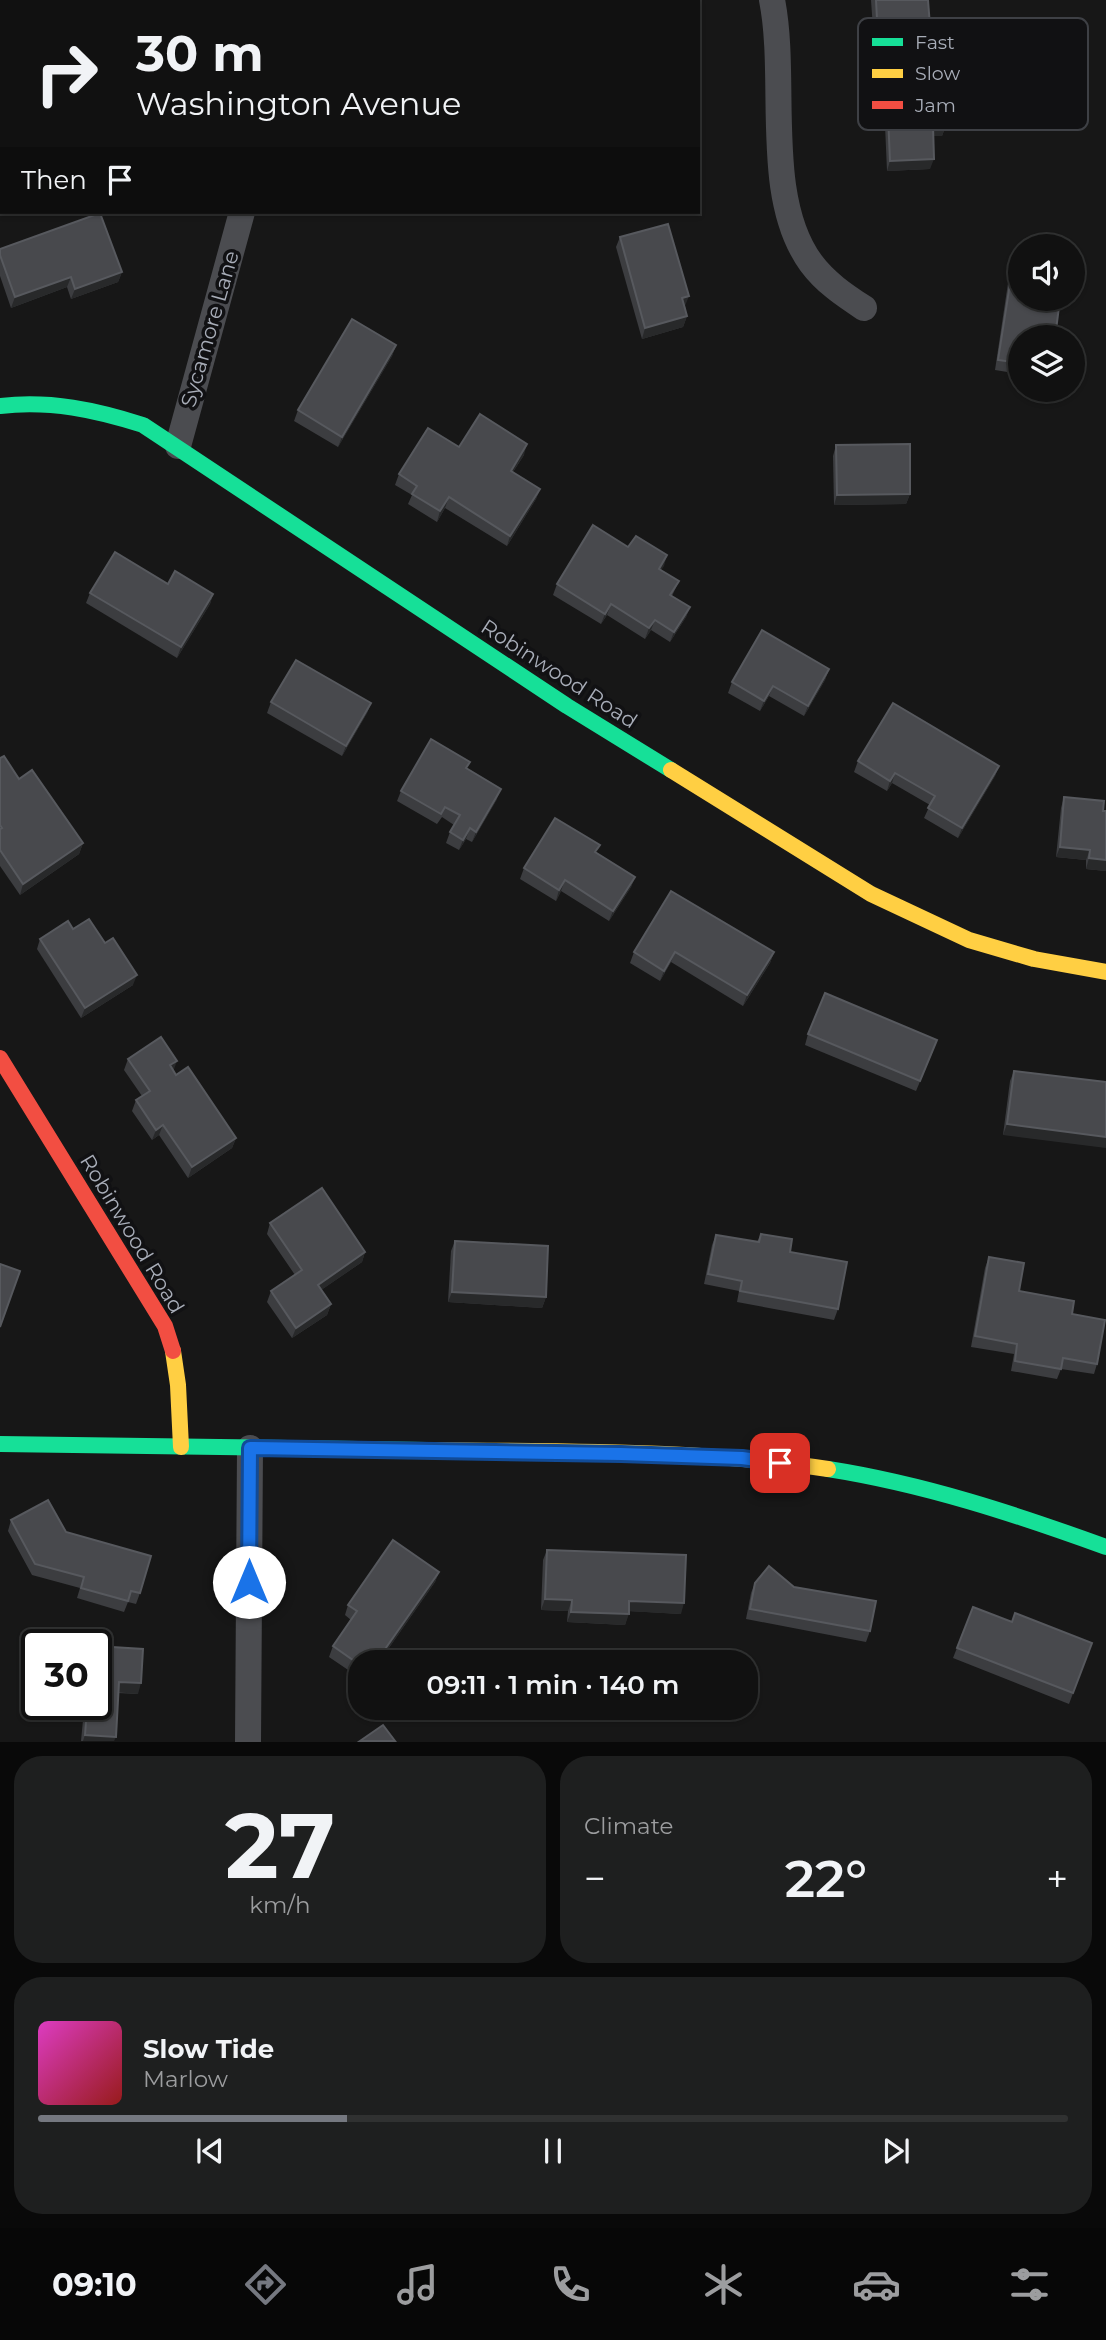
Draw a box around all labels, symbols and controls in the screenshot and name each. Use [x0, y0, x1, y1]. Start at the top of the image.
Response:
legend [858, 18, 1088, 130]
text: 30 m [136, 24, 264, 83]
icon: right [21, 28, 112, 119]
text: Fast [915, 31, 955, 54]
text: Slow [915, 62, 960, 85]
text: Washington Avenue [136, 84, 461, 123]
text: Jam [914, 94, 956, 117]
icon: arrive [101, 161, 139, 199]
text: Then [21, 164, 87, 196]
map controls [1008, 234, 1085, 402]
button: sound [1008, 234, 1085, 311]
street label: Sycamore Lane [175, 248, 244, 410]
button: layers [1008, 325, 1085, 402]
street label: Robinwood Road [476, 614, 642, 733]
street label: Robinwood Road [75, 1150, 190, 1318]
pin [750, 1433, 810, 1493]
icon: arrive [761, 1444, 799, 1482]
position arrow [212, 1545, 286, 1619]
speed limit sign: 30 [21, 1629, 112, 1720]
text: 09:11 · 1 min · 140 m [427, 1669, 679, 1701]
text: 27 [225, 1790, 335, 1901]
text: Climate [584, 1812, 673, 1840]
text: 22° [785, 1847, 867, 1910]
text: − [584, 1855, 606, 1902]
text: + [1046, 1855, 1068, 1902]
text: km/h [249, 1891, 311, 1919]
text: Slow Tide [143, 2033, 274, 2065]
text: Marlow [143, 2065, 228, 2093]
icon: previous [191, 2132, 229, 2170]
icon: pause [534, 2132, 572, 2170]
icon: next [877, 2132, 915, 2170]
icon: directions [241, 2260, 290, 2309]
icon: music [393, 2260, 442, 2309]
icon: phone [546, 2260, 595, 2309]
icon: climate [699, 2260, 748, 2309]
icon: car [852, 2260, 901, 2309]
icon: filters [1005, 2260, 1054, 2309]
text: 09:10 [52, 2265, 137, 2304]

